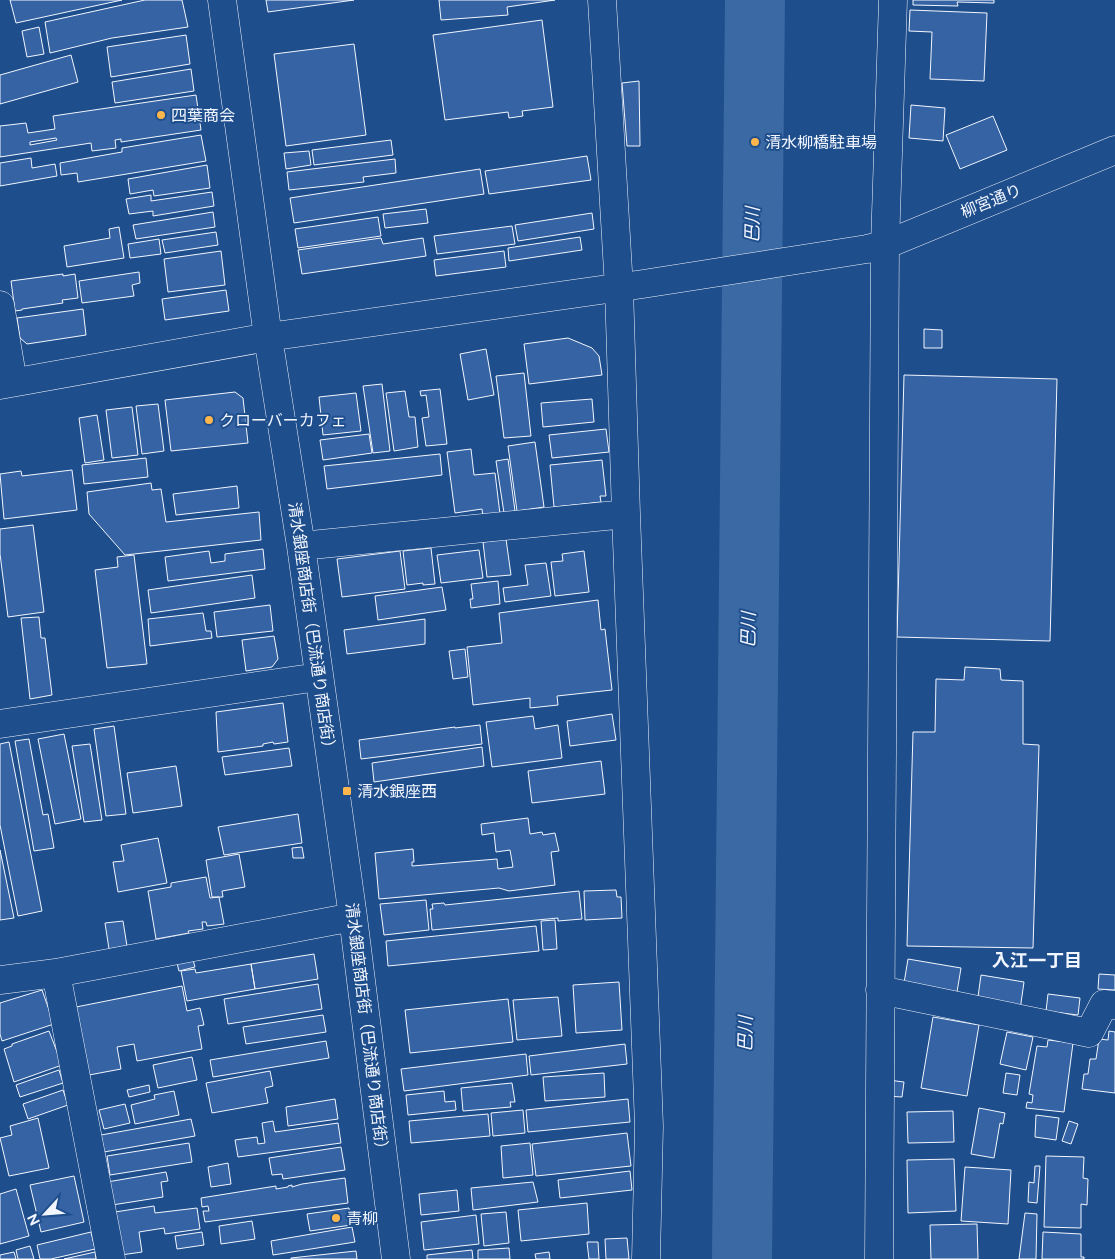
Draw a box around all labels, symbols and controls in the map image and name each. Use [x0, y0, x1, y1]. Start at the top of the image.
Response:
place label: 四葉商会 [171, 106, 235, 125]
marker: 四葉商会 [155, 109, 167, 121]
place label: 清水柳橋駐車場 [765, 133, 877, 152]
marker: 清水柳橋駐車場 [749, 136, 761, 148]
street label: 柳宮通り [958, 180, 1024, 222]
water label: 巴川 [741, 205, 763, 243]
place label: クローバーカフェ [219, 411, 347, 430]
marker: クローバーカフェ [203, 414, 215, 426]
street label: 清水銀座商店街（巴流通り商店街） [285, 501, 339, 757]
water label: 巴川 [737, 610, 759, 648]
place label: 清水銀座西 [357, 782, 437, 801]
marker: 清水銀座西 [341, 785, 353, 797]
street label: 清水銀座商店街（巴流通り商店街） [342, 902, 392, 1158]
district label: 入江一丁目 [992, 950, 1082, 971]
water label: 巴川 [734, 1014, 756, 1052]
north arrow [20, 1189, 70, 1239]
place label: 青柳 [346, 1209, 378, 1228]
text: N [24, 1211, 43, 1228]
marker: 青柳 [330, 1212, 342, 1224]

